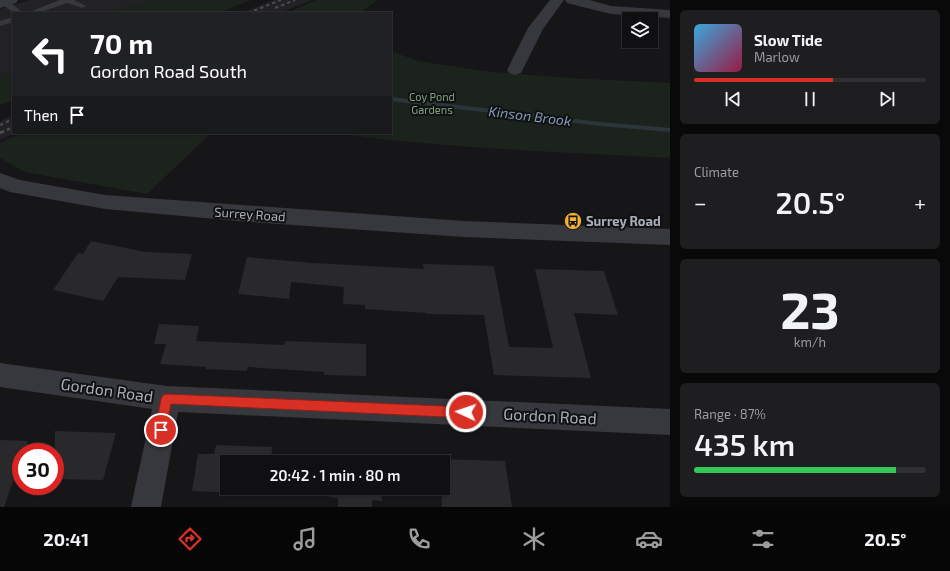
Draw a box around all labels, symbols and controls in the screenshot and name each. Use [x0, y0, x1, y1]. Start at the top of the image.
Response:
map controls [622, 12, 658, 48]
button: layers [622, 12, 658, 48]
text: 70 m [90, 26, 153, 60]
icon: left [24, 28, 76, 80]
text: Slow Tide [754, 31, 822, 49]
text: Marlow [754, 49, 800, 65]
text: Gordon Road South [90, 60, 247, 82]
icon: previous [722, 88, 744, 110]
icon: pause [799, 88, 821, 110]
icon: next [876, 88, 898, 110]
park label: Coy Pond Gardens [409, 90, 455, 116]
water label: Kinson Brook [488, 102, 572, 129]
icon: arrive [66, 104, 88, 126]
text: Then [24, 106, 58, 124]
text: Climate [694, 164, 739, 180]
text: 20.5° [775, 184, 845, 220]
text: − [694, 189, 707, 215]
text: + [914, 189, 926, 215]
street label: Surrey Road [214, 204, 286, 224]
bus stop icon: Surrey Road [563, 211, 583, 231]
place label: Surrey Road [586, 213, 661, 229]
text: 23 [780, 277, 840, 339]
text: km/h [794, 334, 826, 350]
street label: Gordon Road [60, 374, 155, 405]
position arrow [445, 391, 487, 433]
street label: Gordon Road [503, 404, 597, 427]
text: Range · 87% [694, 406, 766, 422]
pin [144, 413, 178, 447]
icon: arrive [150, 419, 172, 441]
text: 435 km [694, 426, 795, 462]
speed limit sign: 30 [12, 443, 64, 495]
text: 20:42 · 1 min · 80 m [270, 466, 400, 484]
icon: directions [176, 525, 204, 553]
icon: music [291, 525, 319, 553]
icon: phone [405, 525, 433, 553]
icon: climate [520, 525, 548, 553]
icon: car [635, 525, 663, 553]
icon: filters [749, 525, 777, 553]
text: 20:41 [43, 528, 89, 550]
text: 20.5° [864, 528, 907, 550]

